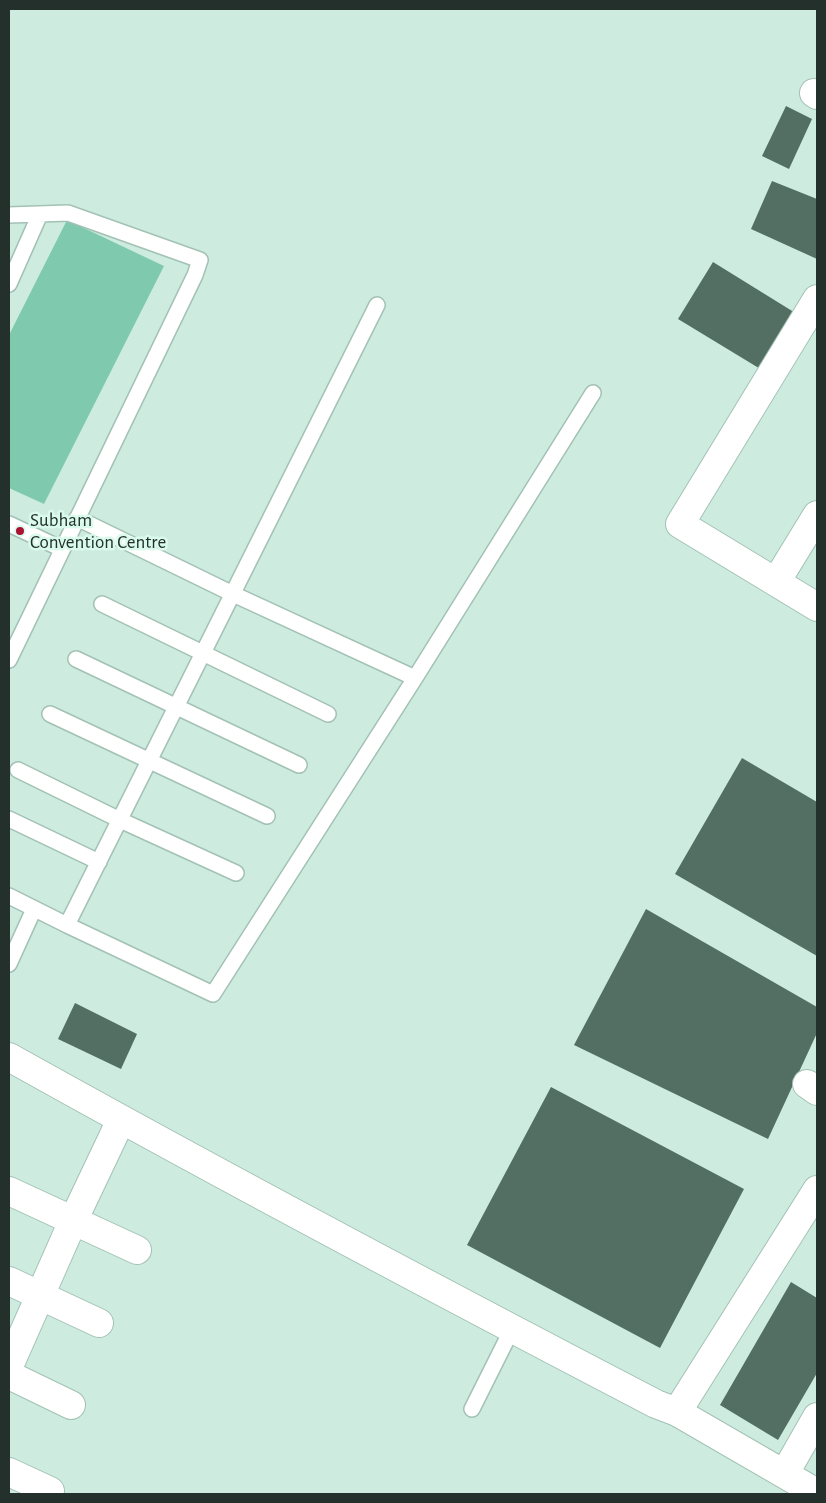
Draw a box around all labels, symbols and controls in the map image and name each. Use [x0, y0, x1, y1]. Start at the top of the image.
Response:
place label: Subham Convention Centre [30, 509, 166, 553]
marker: Subham Convention Centre [14, 525, 26, 537]

